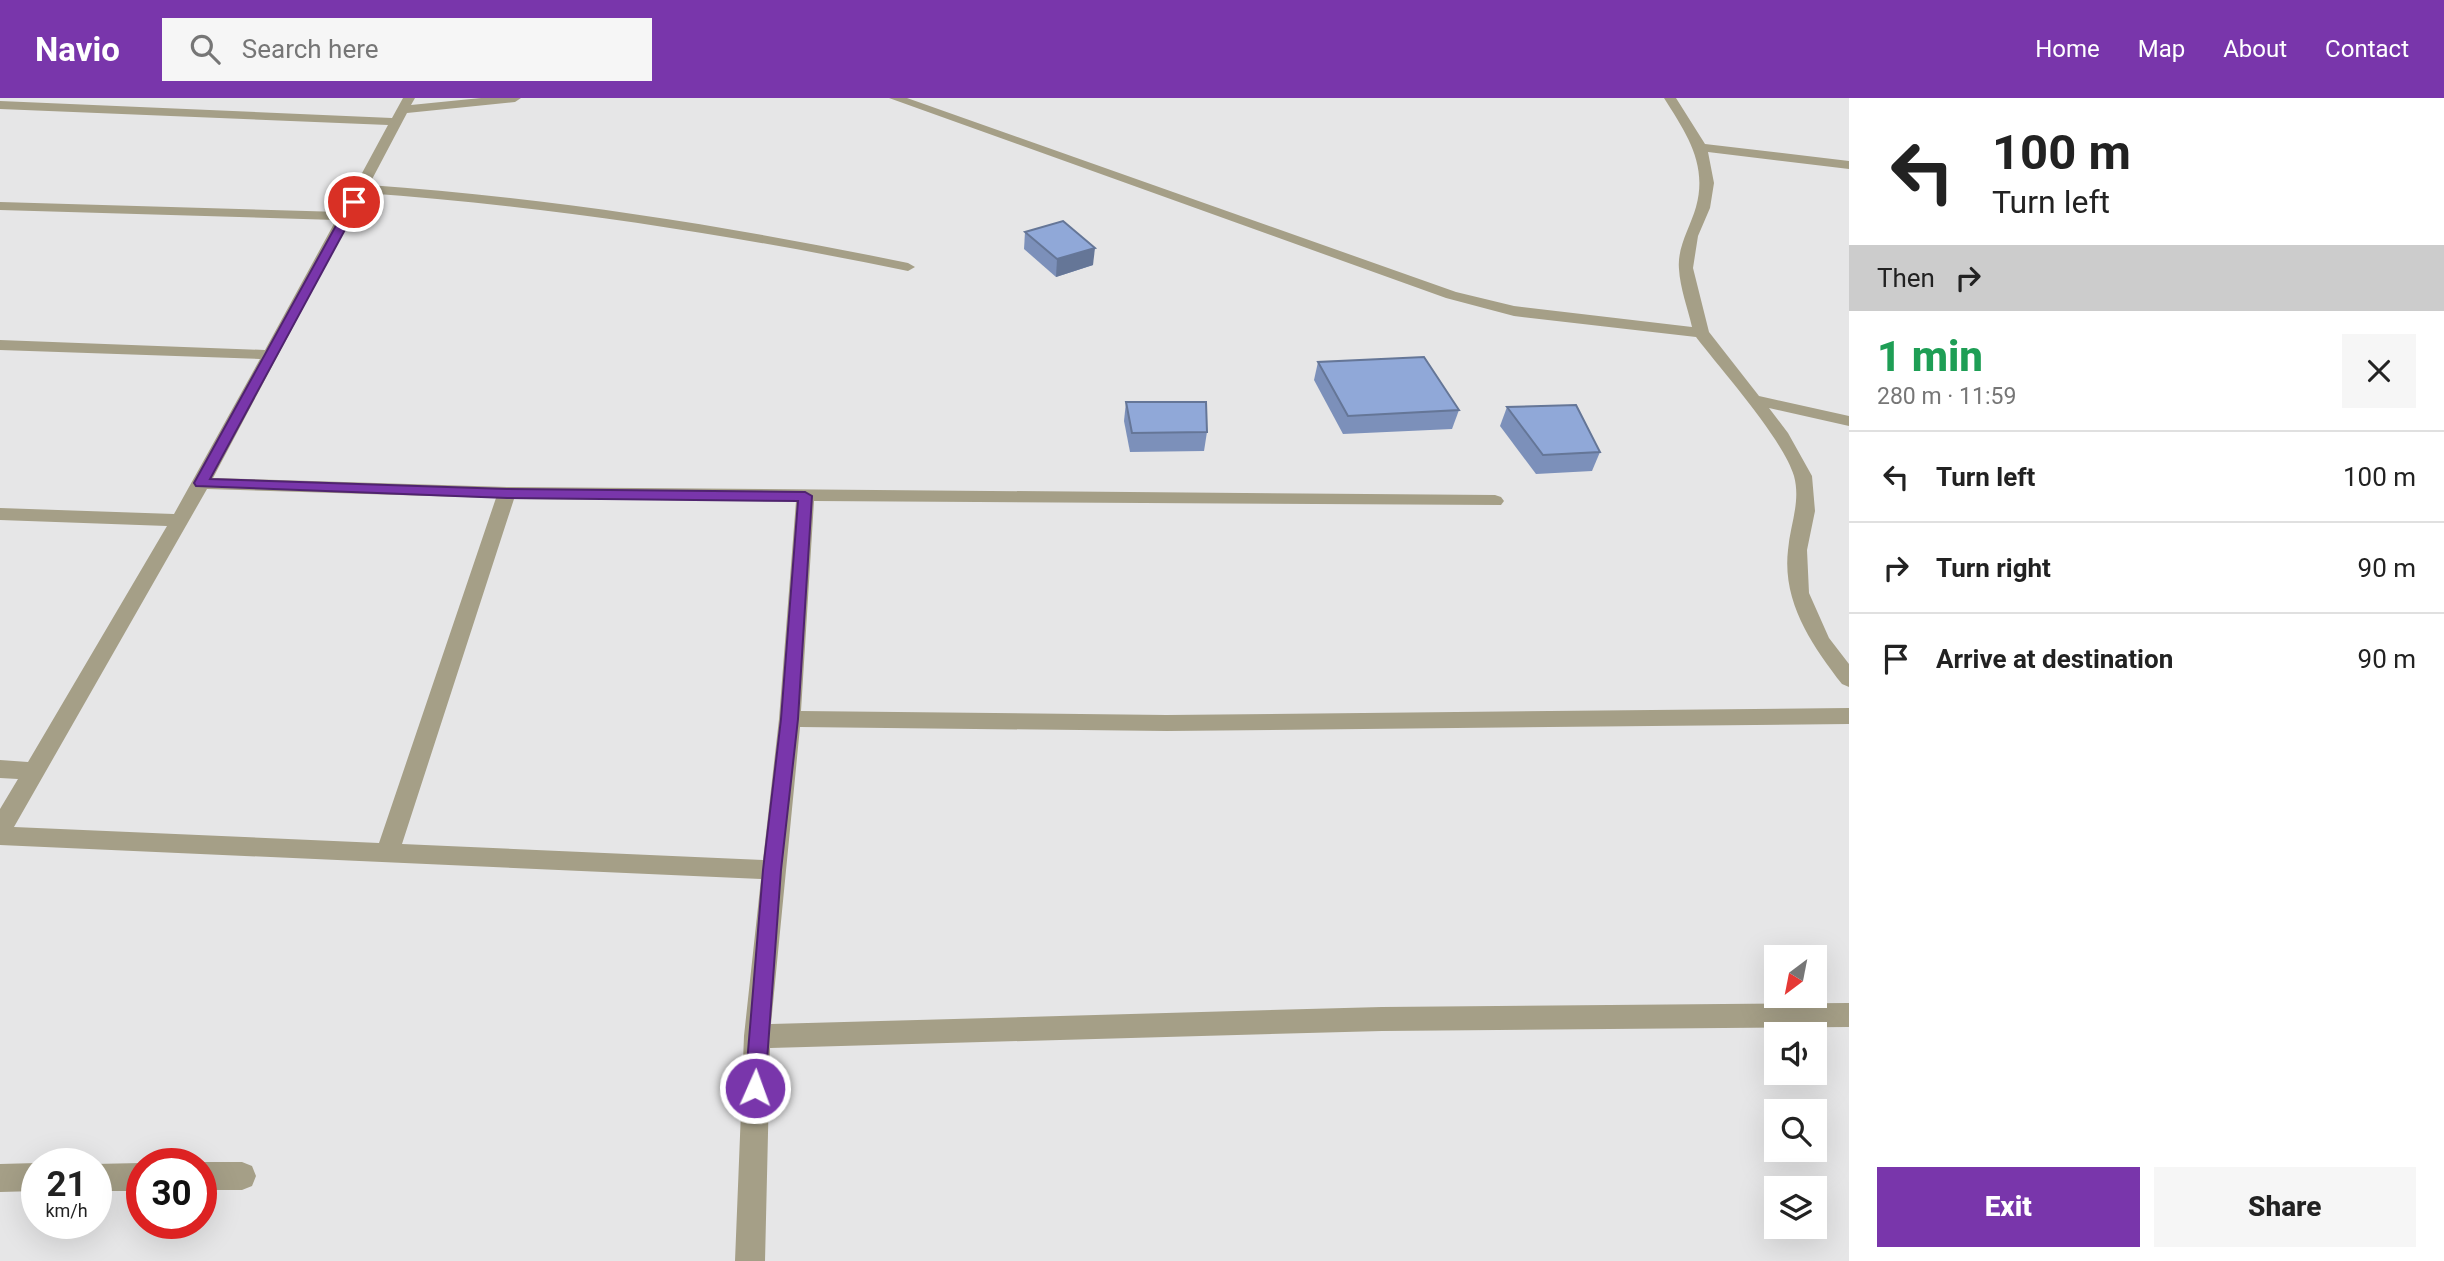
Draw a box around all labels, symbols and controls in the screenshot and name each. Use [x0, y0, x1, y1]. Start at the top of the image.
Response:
search box [162, 18, 652, 81]
text: Navio [35, 30, 120, 69]
icon: search [186, 30, 224, 68]
text: Search here [242, 34, 379, 64]
text: Home [2035, 35, 2100, 63]
text: Map [2138, 35, 2185, 63]
text: About [2223, 35, 2287, 63]
text: Contact [2325, 35, 2409, 63]
text: 100 m [1992, 124, 2131, 181]
icon: left [1877, 126, 1968, 217]
pin [324, 172, 384, 232]
icon: arrive [335, 183, 373, 221]
text: Turn left [1992, 183, 2110, 221]
icon: right [1949, 259, 1987, 297]
text: Then [1877, 263, 1935, 293]
text: 1 min [1877, 332, 1983, 381]
button: close [2342, 334, 2416, 408]
text: 280 m · 11:59 [1877, 383, 2016, 410]
icon: left [1877, 458, 1915, 496]
text: Turn left [1936, 462, 2035, 492]
text: 100 m [2343, 462, 2416, 492]
icon: right [1877, 549, 1915, 587]
text: Turn right [1936, 553, 2051, 583]
text: 90 m [2358, 553, 2416, 583]
icon: arrive [1877, 640, 1915, 678]
text: Arrive at destination [1936, 644, 2173, 674]
text: 90 m [2358, 644, 2416, 674]
north arrow [1764, 945, 1827, 1008]
map controls [1764, 945, 1827, 1239]
button: sound [1764, 1022, 1827, 1085]
position arrow [718, 1051, 792, 1125]
button: search [1764, 1099, 1827, 1162]
speed limit sign: 30 [126, 1148, 217, 1239]
text: 21 [46, 1164, 87, 1205]
button: Exit [1877, 1167, 2140, 1247]
button: Share [2154, 1167, 2416, 1247]
button: layers [1764, 1176, 1827, 1239]
text: km/h [45, 1200, 88, 1221]

